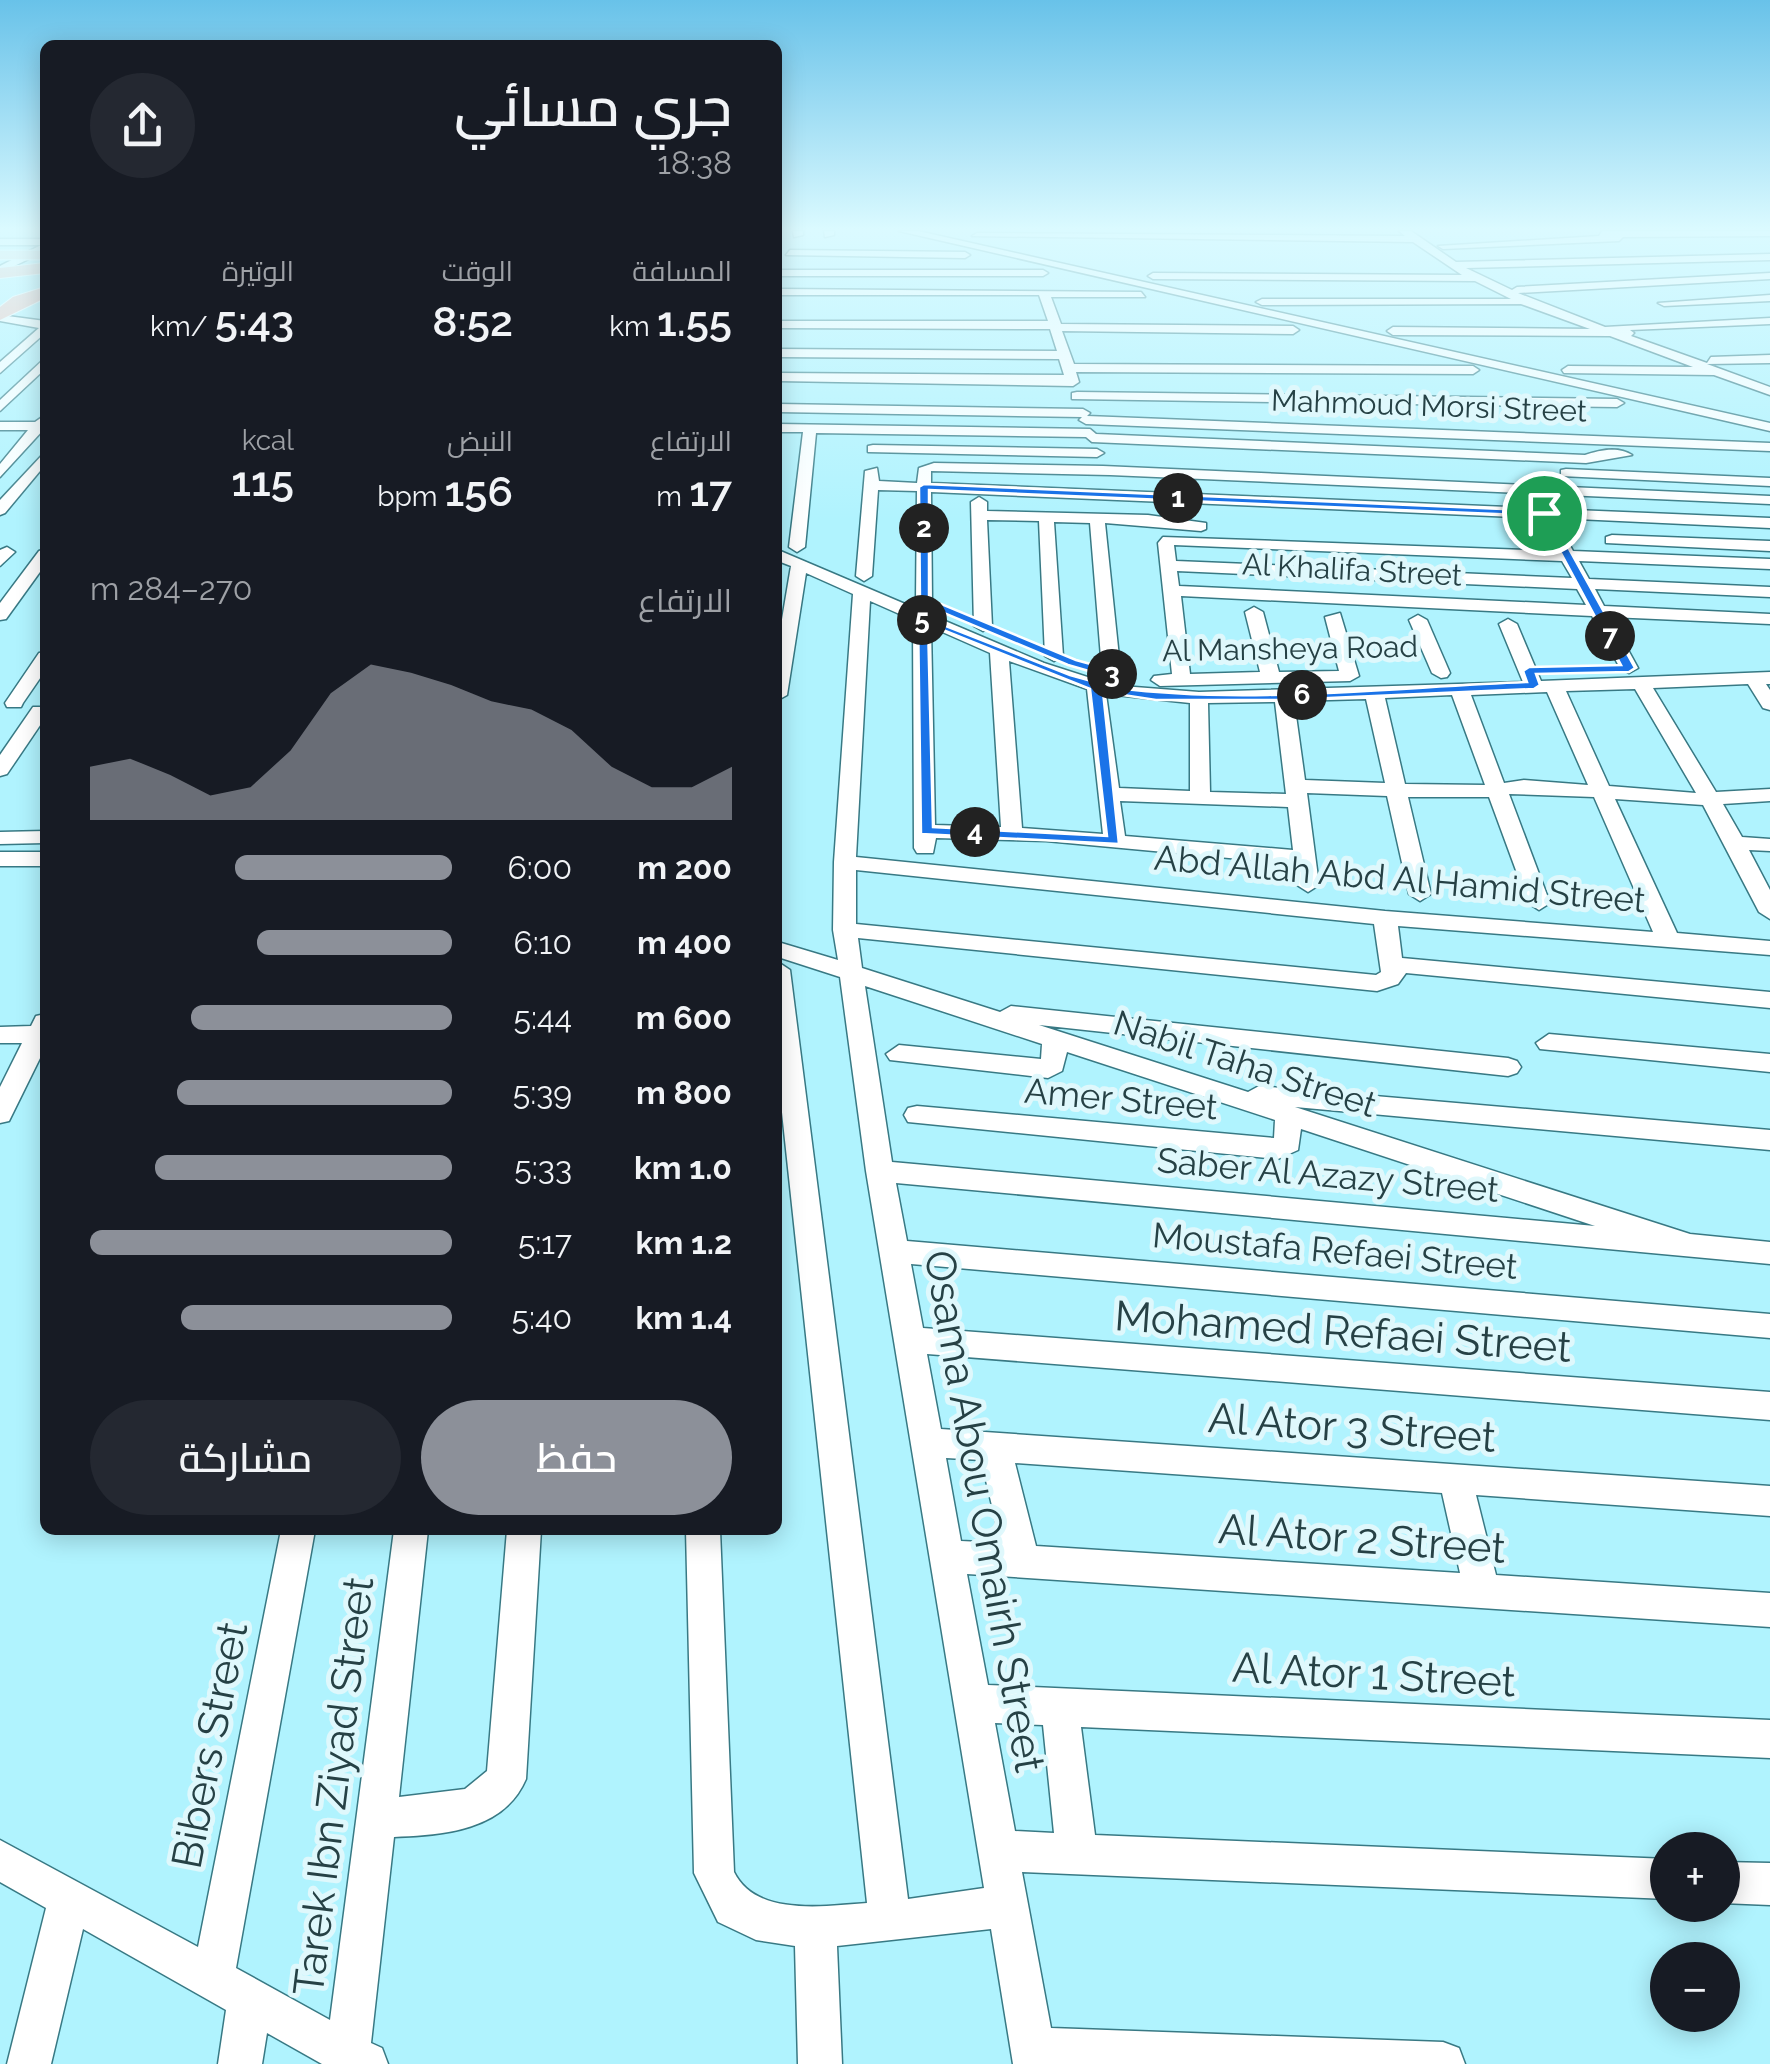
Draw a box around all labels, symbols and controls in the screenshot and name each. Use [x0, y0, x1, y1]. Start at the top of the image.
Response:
button: share [90, 73, 195, 178]
text: جري مسائي [454, 74, 732, 139]
text: 18:38 [657, 144, 732, 181]
text: الوتيرة [222, 255, 294, 288]
text: الوقت [442, 255, 513, 288]
text: المسافة [632, 255, 732, 288]
text: 5:43 [215, 297, 294, 346]
text: 8:52 [432, 297, 513, 346]
text: 1.55 [657, 297, 732, 346]
text: /km [150, 310, 215, 343]
text: km [609, 310, 657, 343]
street label: Mahmoud Morsi Street [1271, 382, 1587, 429]
text: kcal [242, 424, 294, 457]
text: النبض [447, 425, 513, 458]
text: الارتفاع [650, 425, 732, 458]
text: 115 [231, 457, 294, 506]
text: 156 [445, 467, 513, 516]
text: 17 [689, 467, 732, 516]
pin [1502, 471, 1587, 556]
pin: 1 [1153, 473, 1203, 523]
text: bpm [377, 480, 445, 513]
text: m [656, 480, 689, 513]
text: 1 [1171, 481, 1185, 514]
icon: arrive [1517, 486, 1572, 541]
pin: 2 [899, 503, 949, 553]
text: 2 [916, 511, 932, 544]
street label: Al Khalifa Street [1241, 546, 1463, 593]
text: 270–284 m [90, 570, 252, 607]
text: الارتفاع [638, 582, 732, 619]
pin: 5 [897, 595, 947, 645]
text: 5 [914, 603, 930, 636]
pin: 7 [1585, 611, 1635, 661]
text: 7 [1602, 619, 1618, 652]
street label: Al Mansheya Road [1162, 629, 1418, 668]
pin: 3 [1087, 649, 1137, 699]
text: 3 [1104, 657, 1120, 690]
pin: 6 [1277, 670, 1327, 720]
text: 6 [1294, 678, 1311, 711]
pin: 4 [950, 807, 1000, 857]
text: 4 [967, 815, 983, 848]
street label: Abd Allah Abd Al Hamid Street [1153, 837, 1648, 920]
text: 6:00 [508, 849, 572, 886]
text: 200 m [637, 849, 732, 886]
text: 6:10 [513, 924, 572, 961]
text: 400 m [637, 924, 732, 961]
text: 5:44 [514, 999, 572, 1036]
text: 600 m [636, 999, 732, 1036]
street label: Nabil Taha Street [1109, 1002, 1382, 1125]
street label: Amer Street [1023, 1070, 1220, 1127]
text: 5:39 [513, 1074, 572, 1111]
text: 800 m [636, 1074, 732, 1111]
street label: Saber Al Azazy Street [1155, 1139, 1501, 1210]
text: 5:33 [514, 1149, 572, 1186]
text: 1.0 km [634, 1149, 732, 1186]
street label: Moustafa Refaei Street [1151, 1214, 1520, 1287]
text: 5:17 [518, 1224, 572, 1261]
text: 1.2 km [636, 1224, 732, 1261]
street label: Osama Abou Omairh Street [914, 1246, 1055, 1776]
street label: Mohamed Refaei Street [1113, 1291, 1573, 1372]
text: 5:40 [511, 1299, 572, 1336]
text: 1.4 km [635, 1299, 732, 1336]
street label: Al Ator 3 Street [1206, 1393, 1497, 1462]
button: مشاركة [90, 1400, 401, 1515]
button: حفظ [421, 1400, 732, 1515]
street label: Al Ator 2 Street [1217, 1504, 1507, 1573]
street label: Tarek Ibn Ziyad Street [284, 1574, 383, 1998]
street label: Bibers Street [162, 1618, 257, 1872]
street label: Al Ator 1 Street [1231, 1643, 1517, 1706]
map controls [1650, 1832, 1740, 2032]
button: + [1650, 1832, 1740, 1922]
button: − [1650, 1942, 1740, 2032]

